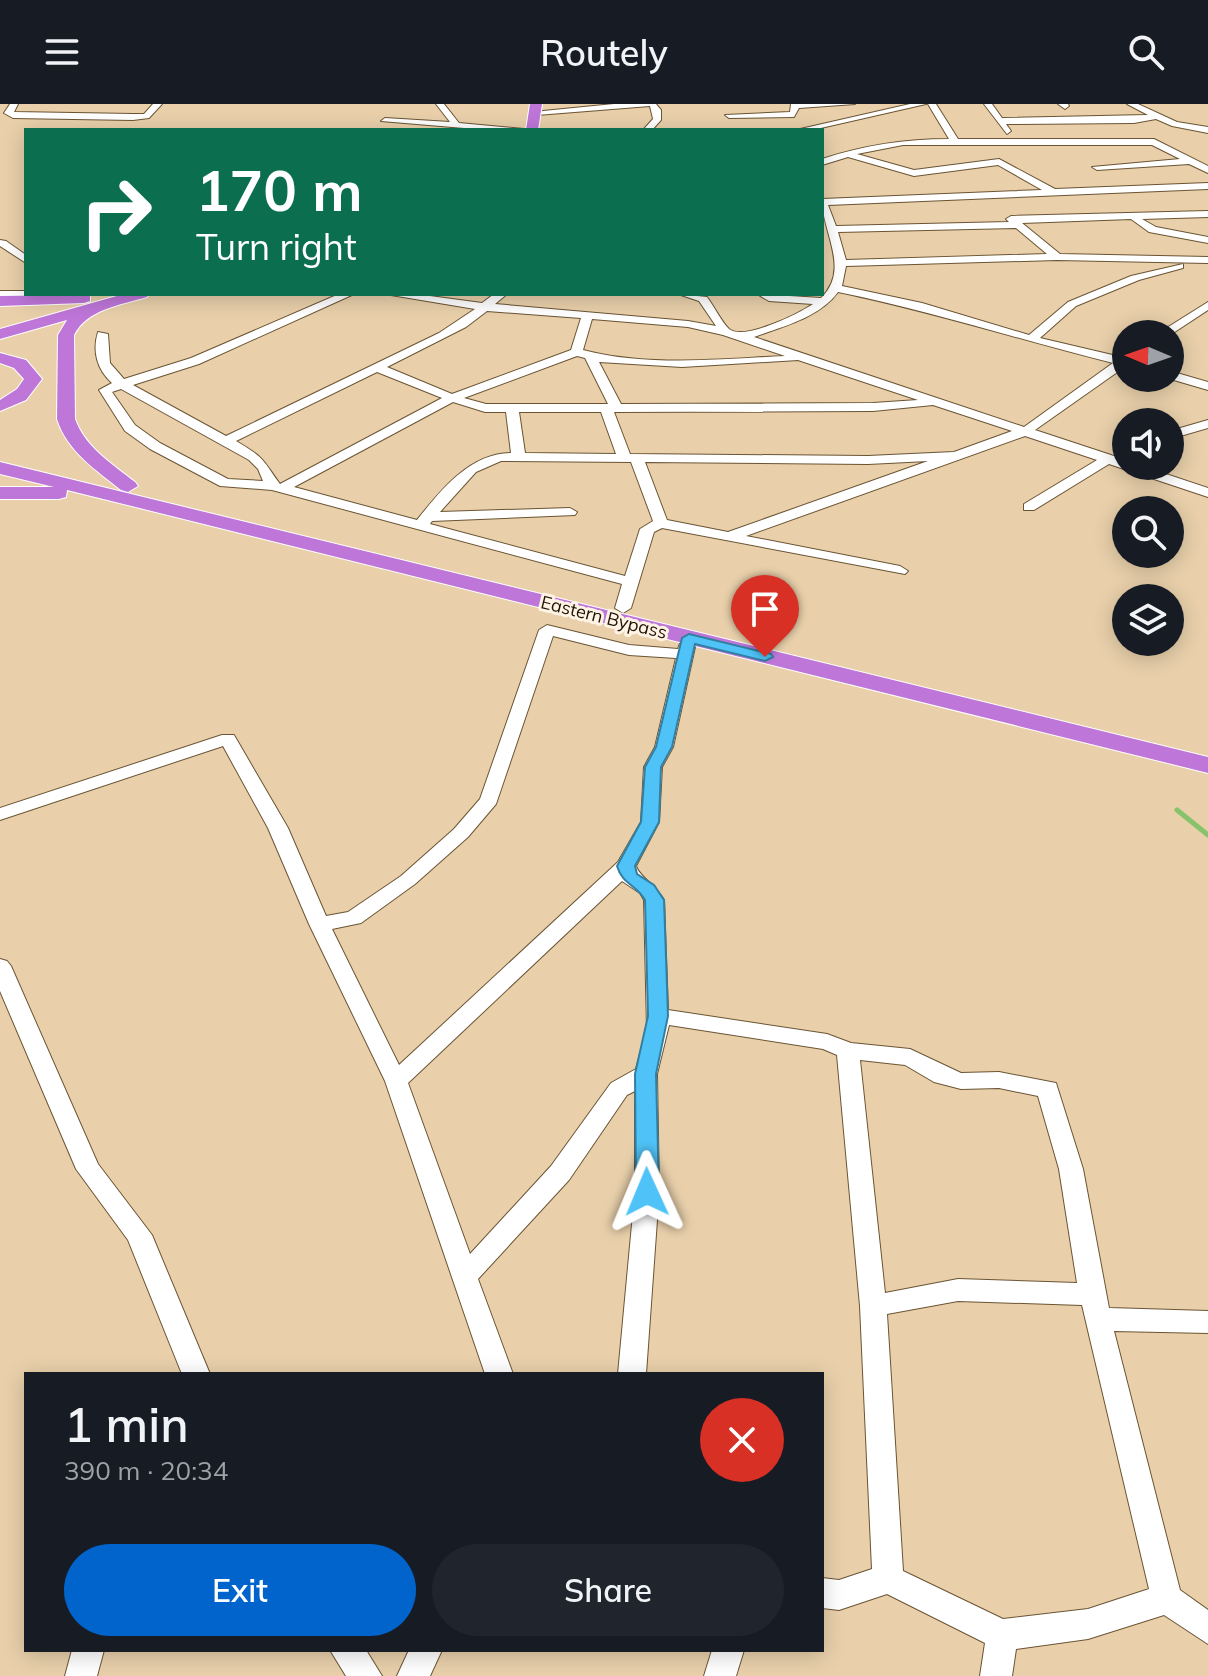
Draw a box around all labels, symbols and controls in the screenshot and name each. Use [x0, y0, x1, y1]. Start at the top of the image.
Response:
icon: menu [40, 30, 84, 74]
text: Routely [540, 30, 668, 75]
icon: search [1124, 30, 1168, 74]
text: 170 m [196, 155, 363, 225]
icon: right [64, 160, 168, 264]
text: Turn right [196, 224, 357, 269]
north arrow [1112, 320, 1184, 392]
map controls [1112, 320, 1184, 656]
button: sound [1112, 408, 1184, 480]
button: search [1112, 496, 1184, 568]
pin [731, 575, 799, 657]
button: layers [1112, 584, 1184, 656]
icon: arrive [743, 587, 787, 631]
street label: Eastern Bypass [539, 590, 669, 644]
position arrow [605, 1150, 689, 1234]
text: 1 min [64, 1394, 189, 1454]
button: close [700, 1398, 784, 1482]
text: 390 m · 20:34 [64, 1454, 228, 1487]
button: Exit [64, 1544, 416, 1636]
button: Share [432, 1544, 784, 1636]

